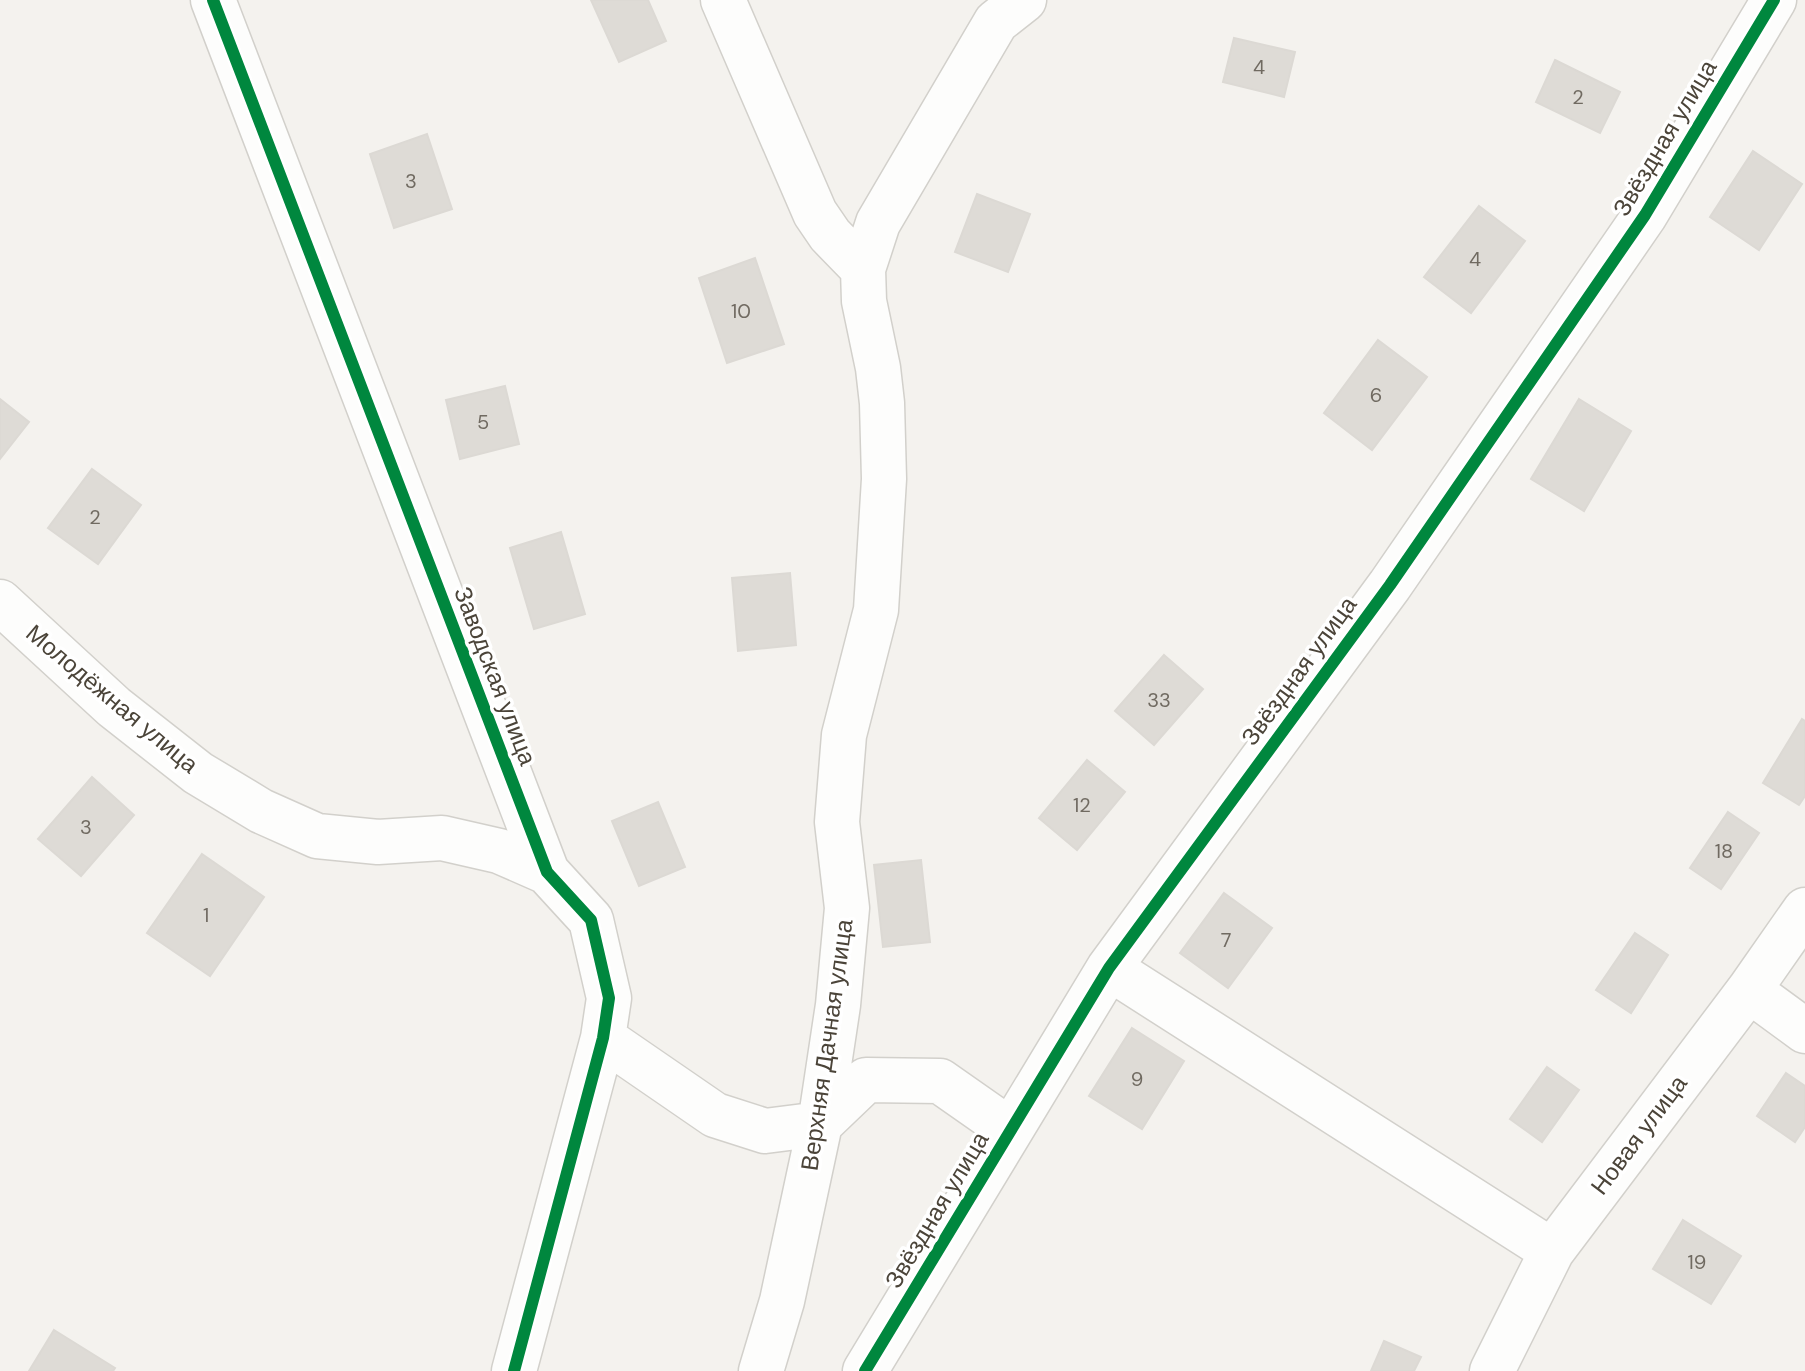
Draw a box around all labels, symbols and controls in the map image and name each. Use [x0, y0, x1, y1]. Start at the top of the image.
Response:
street label: Звёздная улица [1606, 53, 1724, 222]
house number: 4 [1253, 54, 1265, 80]
house number: 2 [1572, 84, 1584, 110]
house number: 3 [405, 168, 417, 194]
house number: 4 [1469, 246, 1481, 272]
house number: 10 [731, 298, 751, 324]
house number: 6 [1370, 382, 1382, 408]
house number: 5 [477, 409, 489, 435]
house number: 2 [89, 504, 101, 530]
street label: Заводская улица [447, 582, 544, 770]
street label: Звёздная улица [1234, 589, 1364, 751]
street label: Молодёжная улица [20, 617, 205, 780]
house number: 33 [1147, 687, 1171, 713]
house number: 12 [1073, 792, 1091, 818]
house number: 3 [80, 814, 92, 840]
house number: 18 [1715, 838, 1733, 864]
house number: 1 [203, 902, 209, 928]
street label: Верхняя Дачная улица [794, 917, 860, 1173]
house number: 7 [1221, 927, 1231, 953]
house number: 9 [1131, 1066, 1143, 1092]
street label: Новая улица [1584, 1068, 1694, 1201]
street label: Звёздная улица [878, 1125, 996, 1294]
house number: 19 [1688, 1249, 1706, 1275]

